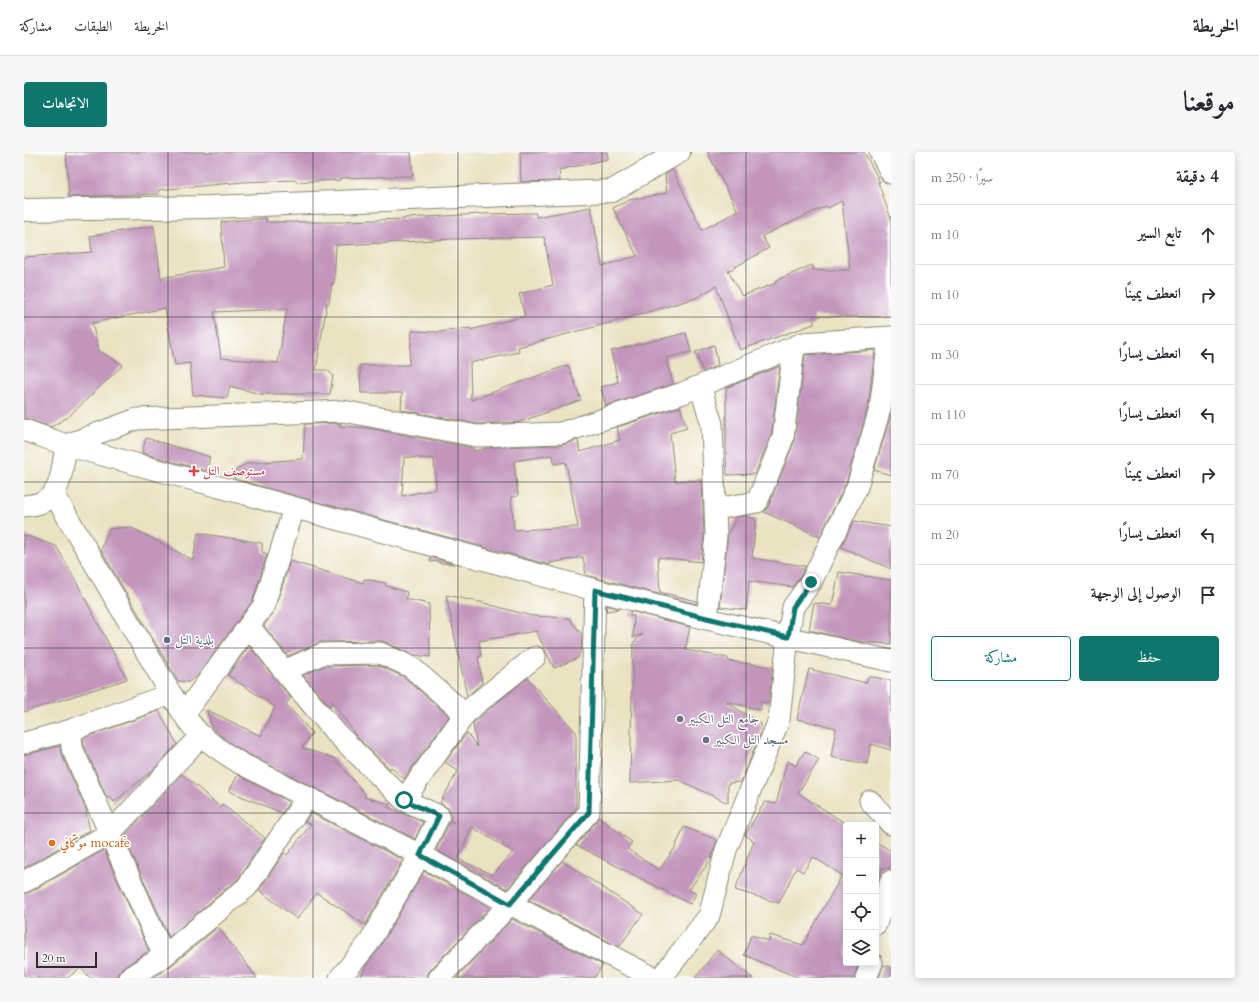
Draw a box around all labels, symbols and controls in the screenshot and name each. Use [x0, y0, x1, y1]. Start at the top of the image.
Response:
text: الخريطة [1193, 13, 1239, 39]
text: مشاركة [20, 17, 52, 36]
text: الطبقات [74, 17, 112, 36]
text: الخريطة [134, 17, 168, 36]
button: الاتجاهات [24, 82, 107, 127]
text: موقعنا [1183, 83, 1235, 121]
text: 4 دقيقة [1176, 165, 1219, 188]
text: سيرًا · 250 m [931, 169, 993, 187]
text: تابع السير [1138, 223, 1181, 243]
icon: ahead [1197, 224, 1219, 246]
text: 10 m [931, 226, 959, 244]
text: انعطف يمينًا [1125, 283, 1181, 303]
icon: right [1197, 284, 1219, 306]
text: 10 m [931, 286, 959, 304]
text: انعطف يسارًا [1119, 343, 1181, 363]
icon: left [1197, 344, 1219, 366]
text: 30 m [931, 346, 959, 364]
text: انعطف يسارًا [1119, 403, 1181, 423]
icon: left [1197, 404, 1219, 426]
text: 110 m [931, 406, 965, 424]
place label: مستوصف التل [203, 462, 265, 480]
text: انعطف يمينًا [1125, 463, 1181, 483]
icon: right [1197, 464, 1219, 486]
marker: مستوصف التل [188, 465, 200, 477]
text: 70 m [931, 466, 959, 484]
text: انعطف يسارًا [1119, 523, 1181, 543]
icon: left [1197, 524, 1219, 546]
text: 20 m [931, 526, 959, 544]
route end [802, 573, 820, 591]
text: الوصول إلى الوجهة [1091, 583, 1181, 603]
icon: arrive [1197, 584, 1219, 606]
place label: بلدية التل [175, 631, 214, 649]
marker: بلدية التل [162, 635, 172, 645]
button: مشاركة [931, 636, 1071, 681]
button: حفظ [1079, 636, 1219, 681]
place label: جامع التل الكبير [686, 710, 760, 731]
marker: جامع التل الكبير [675, 714, 685, 724]
place label: مسجد التل الكبير [712, 731, 789, 749]
marker: مسجد التل الكبير [701, 735, 711, 745]
route start [395, 791, 413, 809]
map controls [843, 822, 879, 966]
button: + [843, 822, 879, 858]
place label: موكّافي mocafe [60, 833, 130, 854]
marker: موكّافي mocafe [47, 838, 57, 848]
button: − [843, 858, 879, 894]
button: locate [843, 894, 879, 930]
button: layers [843, 930, 879, 966]
scale bar [36, 950, 97, 969]
text: 20 m [42, 951, 66, 966]

